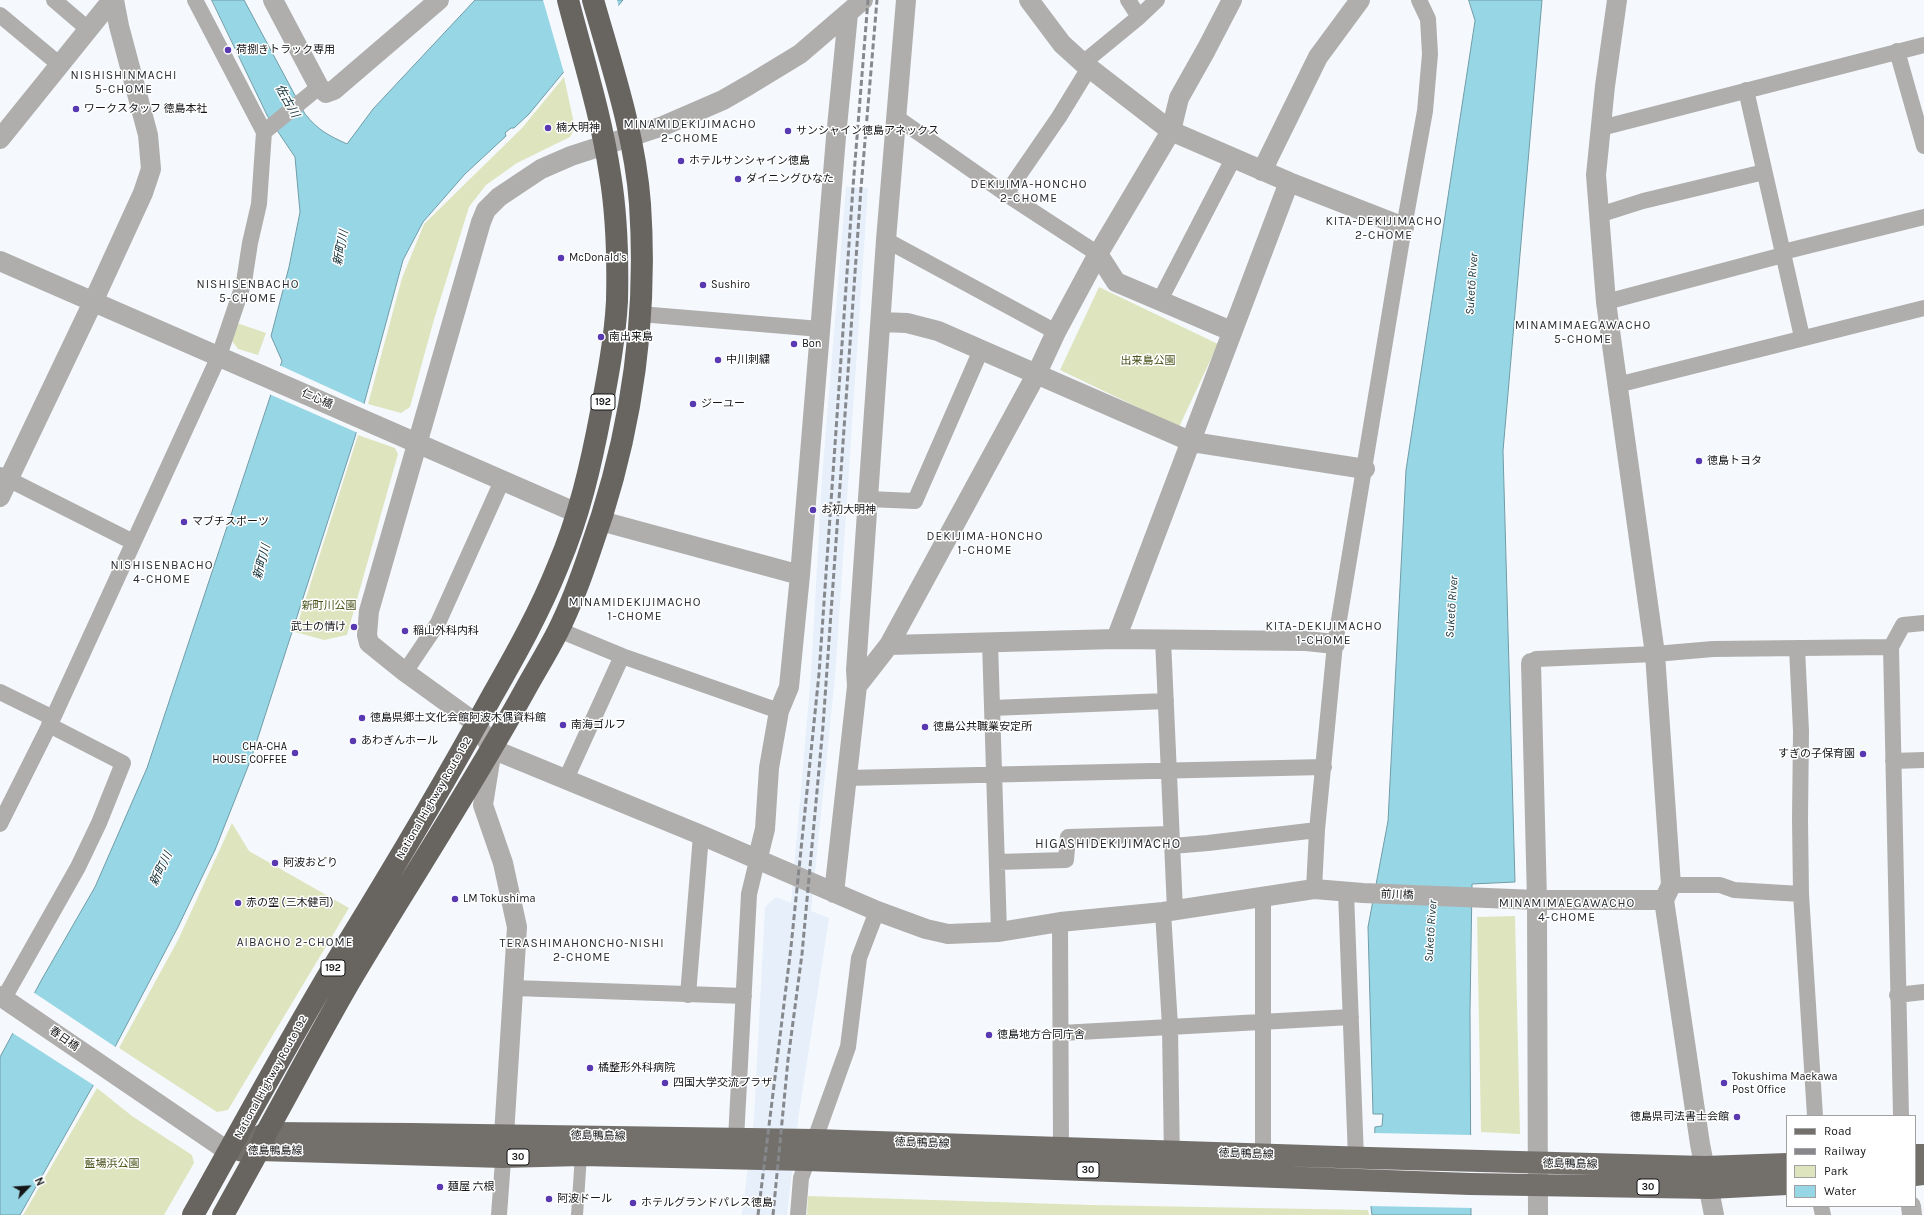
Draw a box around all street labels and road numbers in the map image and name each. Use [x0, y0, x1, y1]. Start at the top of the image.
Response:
street label: 仁心橋 [299, 386, 335, 412]
road number: 192 [591, 394, 615, 410]
street label: National Highway Route 192 [394, 735, 474, 861]
street label: 前川橋 [1380, 888, 1414, 902]
road number: 192 [321, 960, 345, 976]
street label: National Highway Route 192 [232, 1013, 310, 1141]
street label: 春日橋 [47, 1024, 81, 1054]
street label: 徳島鴨島線 [570, 1129, 626, 1143]
street label: 徳島鴨島線 [894, 1135, 950, 1151]
street label: 徳島鴨島線 [248, 1144, 302, 1158]
street label: 徳島鴨島線 [1218, 1146, 1274, 1162]
road number: 30 [507, 1149, 529, 1165]
street label: 徳島鴨島線 [1542, 1157, 1598, 1171]
road number: 30 [1077, 1162, 1099, 1178]
road number: 30 [1637, 1179, 1659, 1195]

